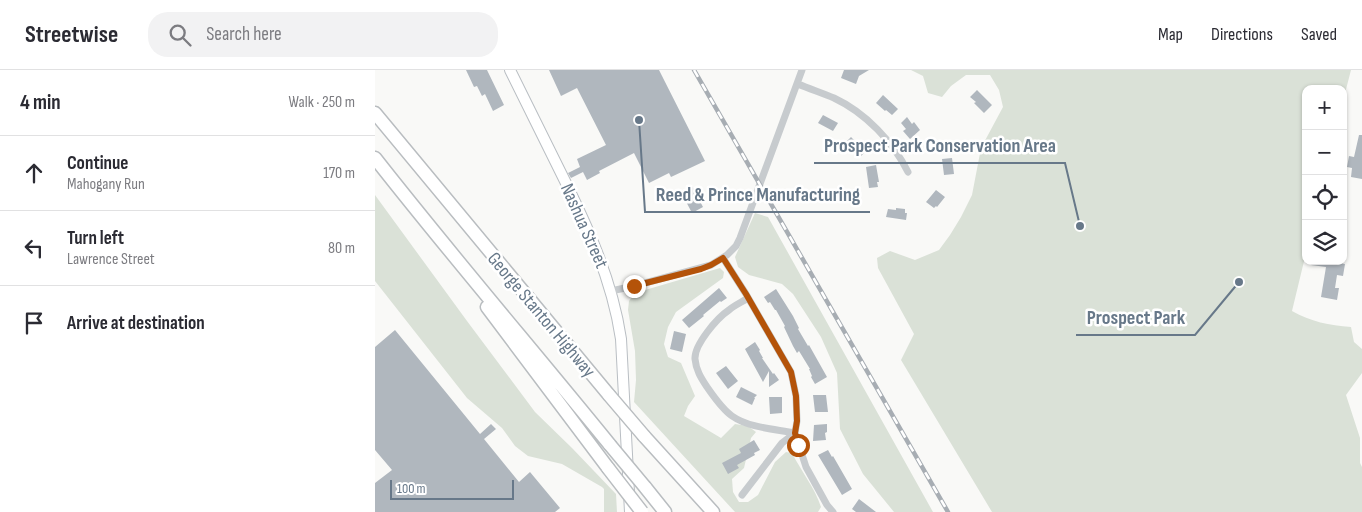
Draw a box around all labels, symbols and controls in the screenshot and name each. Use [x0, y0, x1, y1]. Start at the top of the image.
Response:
search box [148, 12, 498, 57]
text: Streetwise [25, 20, 118, 49]
icon: search [166, 21, 194, 49]
text: Search here [206, 23, 282, 46]
text: Map [1158, 24, 1183, 45]
text: Directions [1211, 24, 1273, 45]
text: Saved [1301, 24, 1337, 45]
map controls [1302, 85, 1347, 265]
button: + [1302, 85, 1347, 130]
text: 4 min [20, 90, 61, 115]
text: Walk · 250 m [289, 93, 355, 112]
callout: Prospect Park Conservation Area [814, 128, 1065, 163]
button: − [1302, 130, 1347, 175]
text: Prospect Park Conservation Area [824, 134, 1056, 158]
text: Continue [67, 152, 128, 175]
icon: ahead [20, 159, 48, 187]
text: 170 m [323, 164, 355, 183]
text: Mahogany Run [67, 175, 145, 194]
button: locate [1302, 175, 1347, 220]
callout: Reed & Prince Manufacturing [645, 177, 870, 212]
street label: Nashua Street [555, 180, 613, 272]
text: Reed & Prince Manufacturing [656, 183, 861, 207]
button: layers [1302, 220, 1347, 265]
text: Turn left [67, 227, 124, 250]
icon: left [20, 234, 48, 262]
text: 80 m [328, 239, 355, 258]
street label: George Stanton Highway [482, 248, 600, 383]
text: Lawrence Street [67, 250, 155, 269]
route end [623, 275, 646, 298]
callout: Prospect Park [1076, 300, 1195, 335]
text: Prospect Park [1087, 306, 1186, 330]
icon: arrive [20, 309, 48, 337]
text: Arrive at destination [67, 312, 205, 335]
route start [787, 434, 810, 457]
scale bar [390, 477, 514, 500]
text: 100 m [397, 480, 426, 497]

